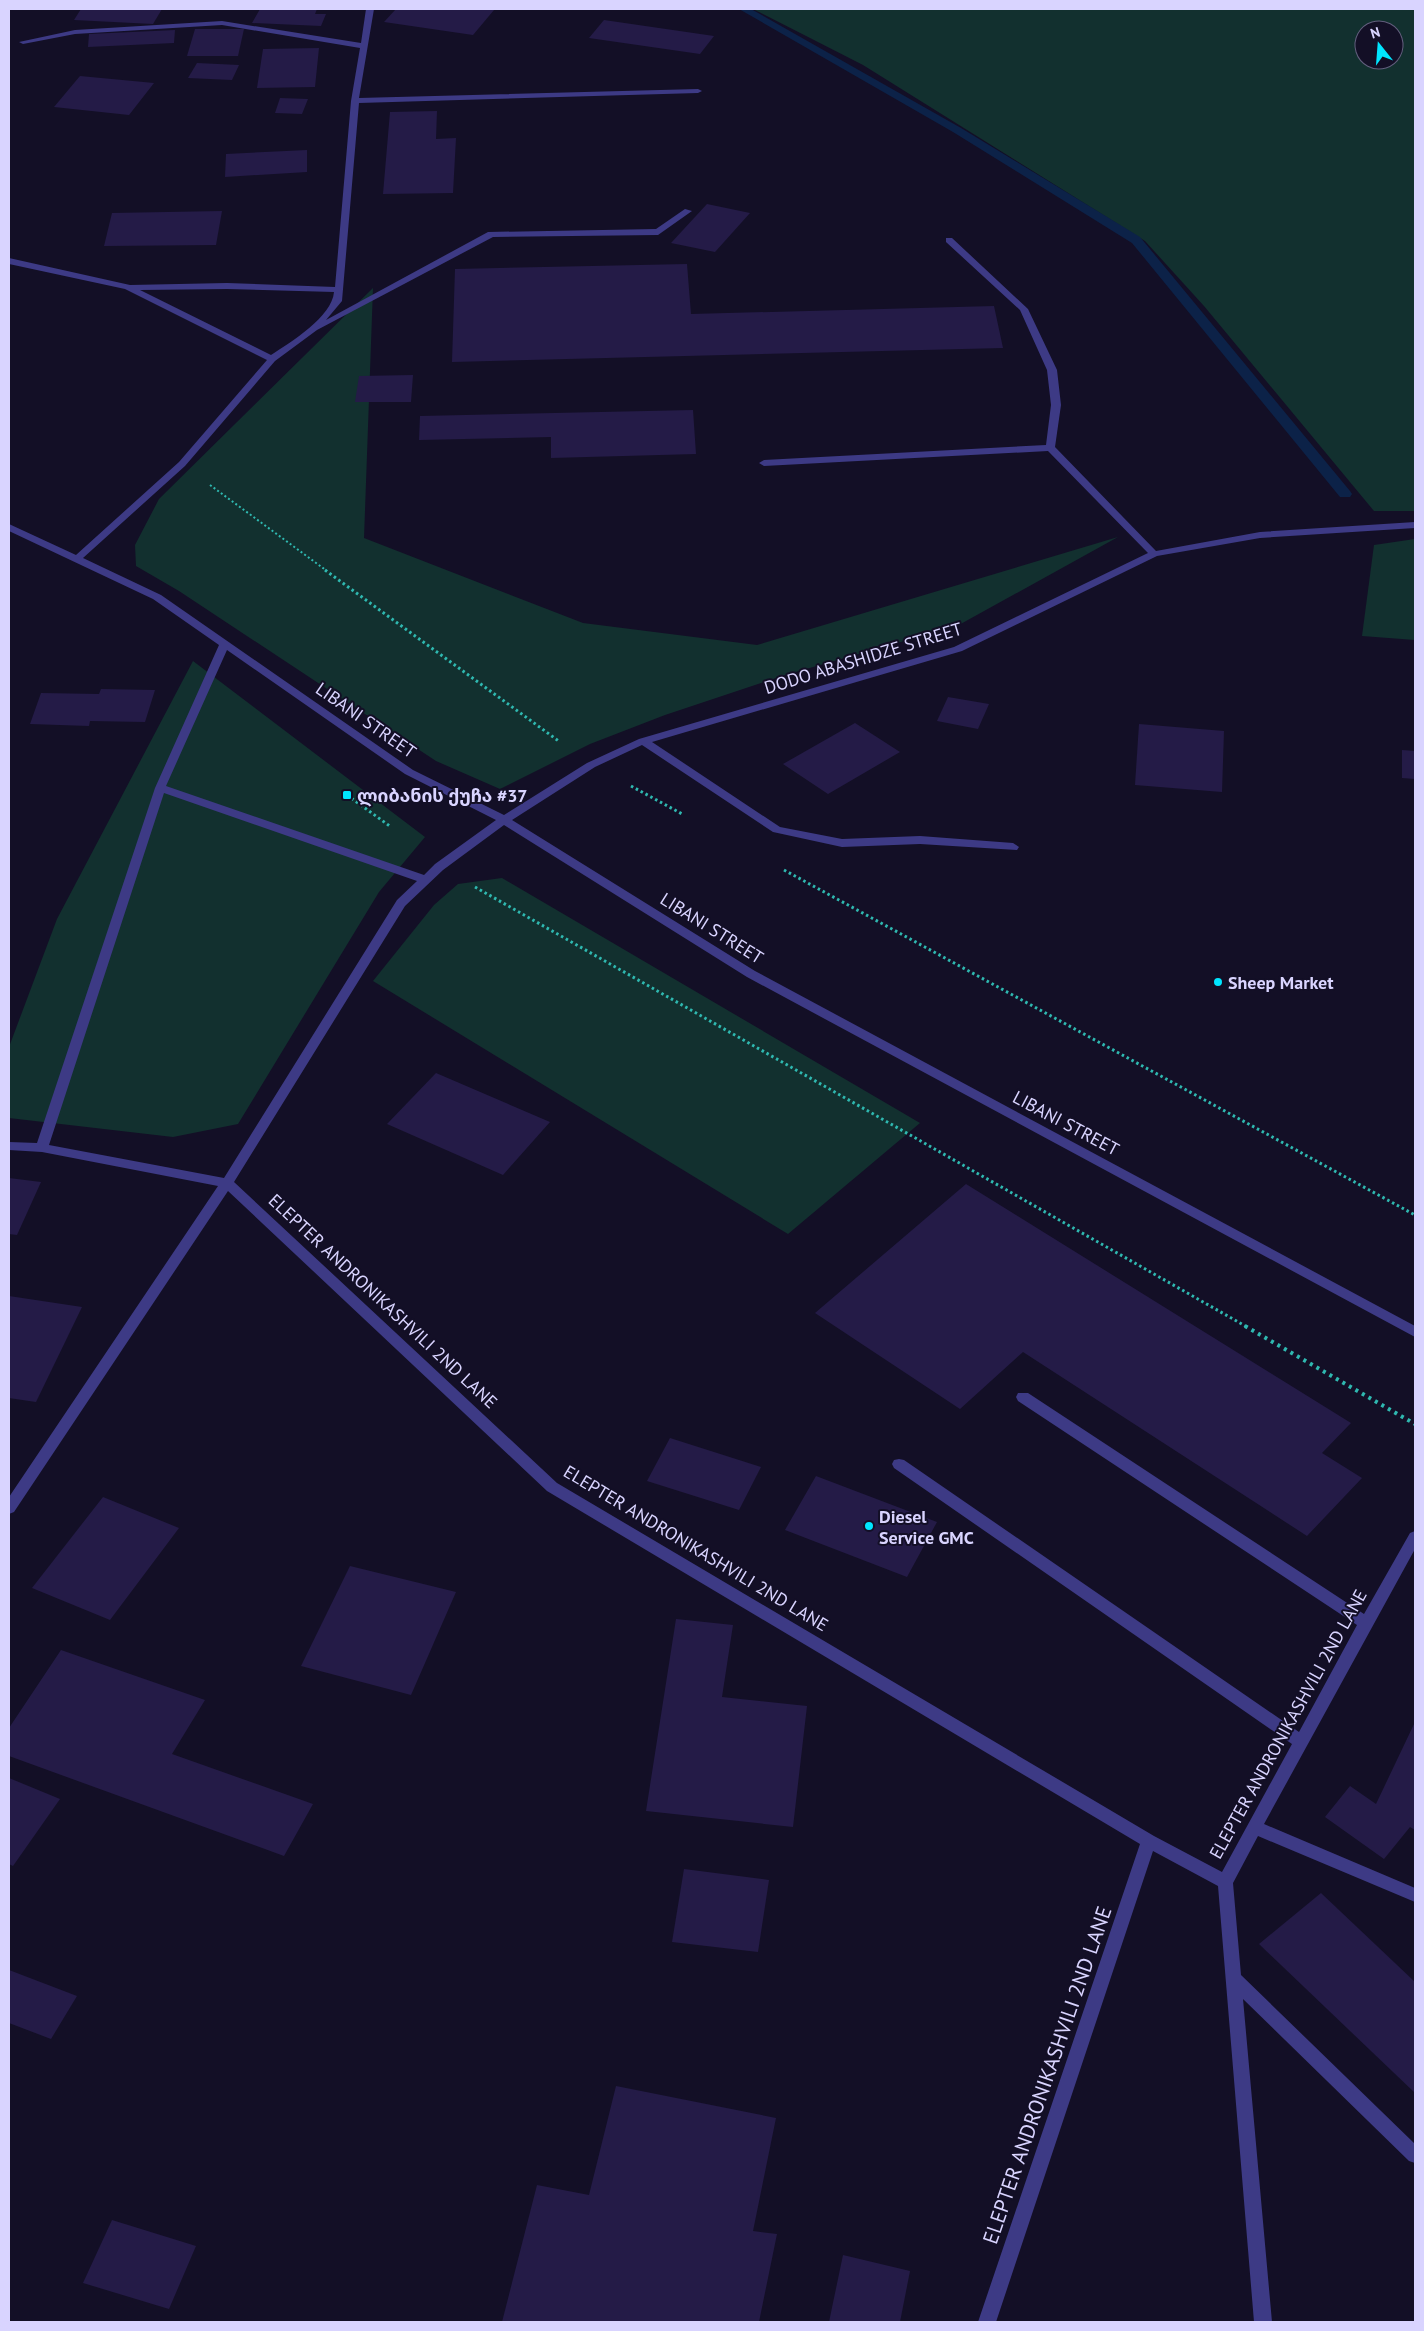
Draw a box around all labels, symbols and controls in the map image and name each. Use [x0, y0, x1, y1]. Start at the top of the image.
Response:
north arrow [1354, 20, 1404, 70]
text: N [1368, 23, 1382, 43]
street label: DODO ABASHIDZE STREET [761, 617, 965, 699]
street label: LIBANI STREET [311, 677, 421, 763]
place label: ლიბანის ქუჩა #37 [357, 784, 528, 807]
marker: ლიბანის ქუჩა #37 [341, 789, 353, 801]
street label: LIBANI STREET [656, 887, 768, 969]
place label: Sheep Market [1228, 971, 1334, 994]
marker: Sheep Market [1212, 976, 1224, 988]
street label: LIBANI STREET [1009, 1085, 1123, 1161]
street label: ELEPTER ANDRONIKASHVILI 2ND LANE [264, 1189, 502, 1413]
street label: ELEPTER ANDRONIKASHVILI 2ND LANE [560, 1460, 832, 1636]
place label: Diesel Service GMC [879, 1505, 974, 1549]
marker: Diesel Service GMC [863, 1520, 875, 1532]
street label: ELEPTER ANDRONIKASHVILI 2ND LANE [1204, 1585, 1372, 1863]
street label: ELEPTER ANDRONIKASHVILI 2ND LANE [976, 1903, 1118, 2247]

